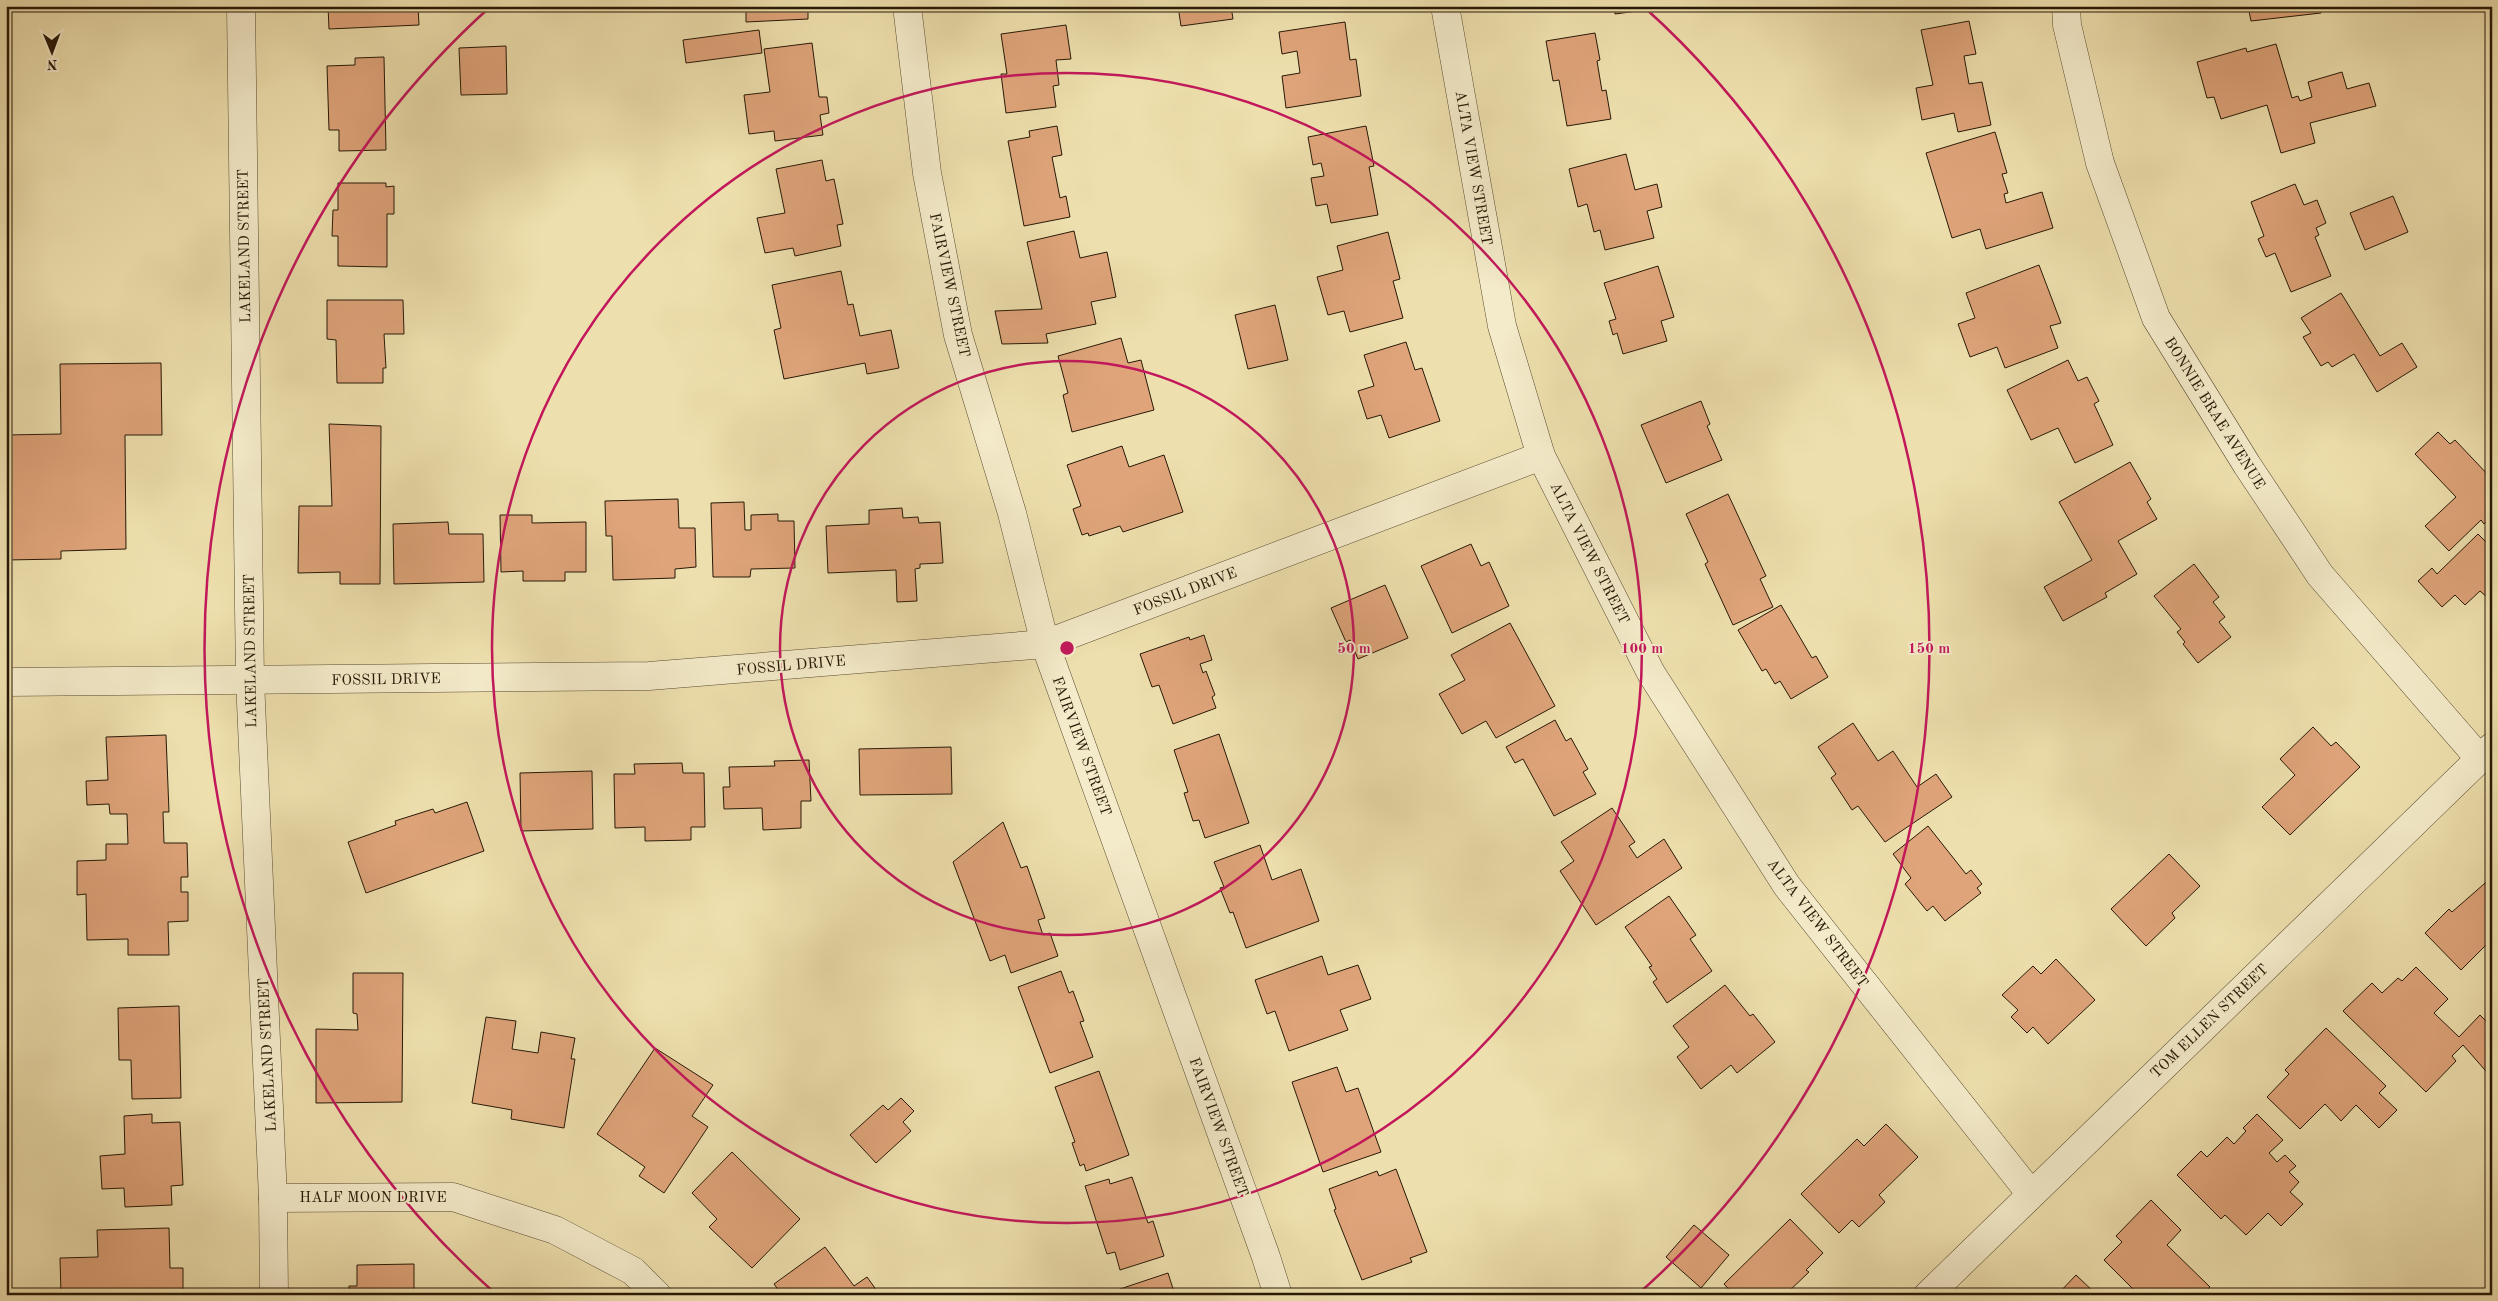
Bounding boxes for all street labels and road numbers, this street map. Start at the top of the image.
street label: ALTA VIEW STREET [1452,90,1494,247]
street label: LAKELAND STREET [237,169,254,323]
street label: FAIRVIEW STREET [926,212,971,359]
street label: BONNIE BRAE AVENUE [2161,335,2267,492]
street label: ALTA VIEW STREET [1546,480,1631,627]
street label: FOSSIL DRIVE [1132,566,1239,619]
street label: LAKELAND STREET [243,574,260,728]
street label: FOSSIL DRIVE [736,654,846,679]
street label: FOSSIL DRIVE [331,672,441,689]
street label: FAIRVIEW STREET [1048,675,1113,818]
street label: ALTA VIEW STREET [1764,857,1870,991]
street label: TOM ELLEN STREET [2148,962,2272,1082]
street label: LAKELAND STREET [257,977,280,1132]
street label: FAIRVIEW STREET [1185,1056,1250,1199]
street label: HALF MOON DRIVE [299,1191,447,1206]

